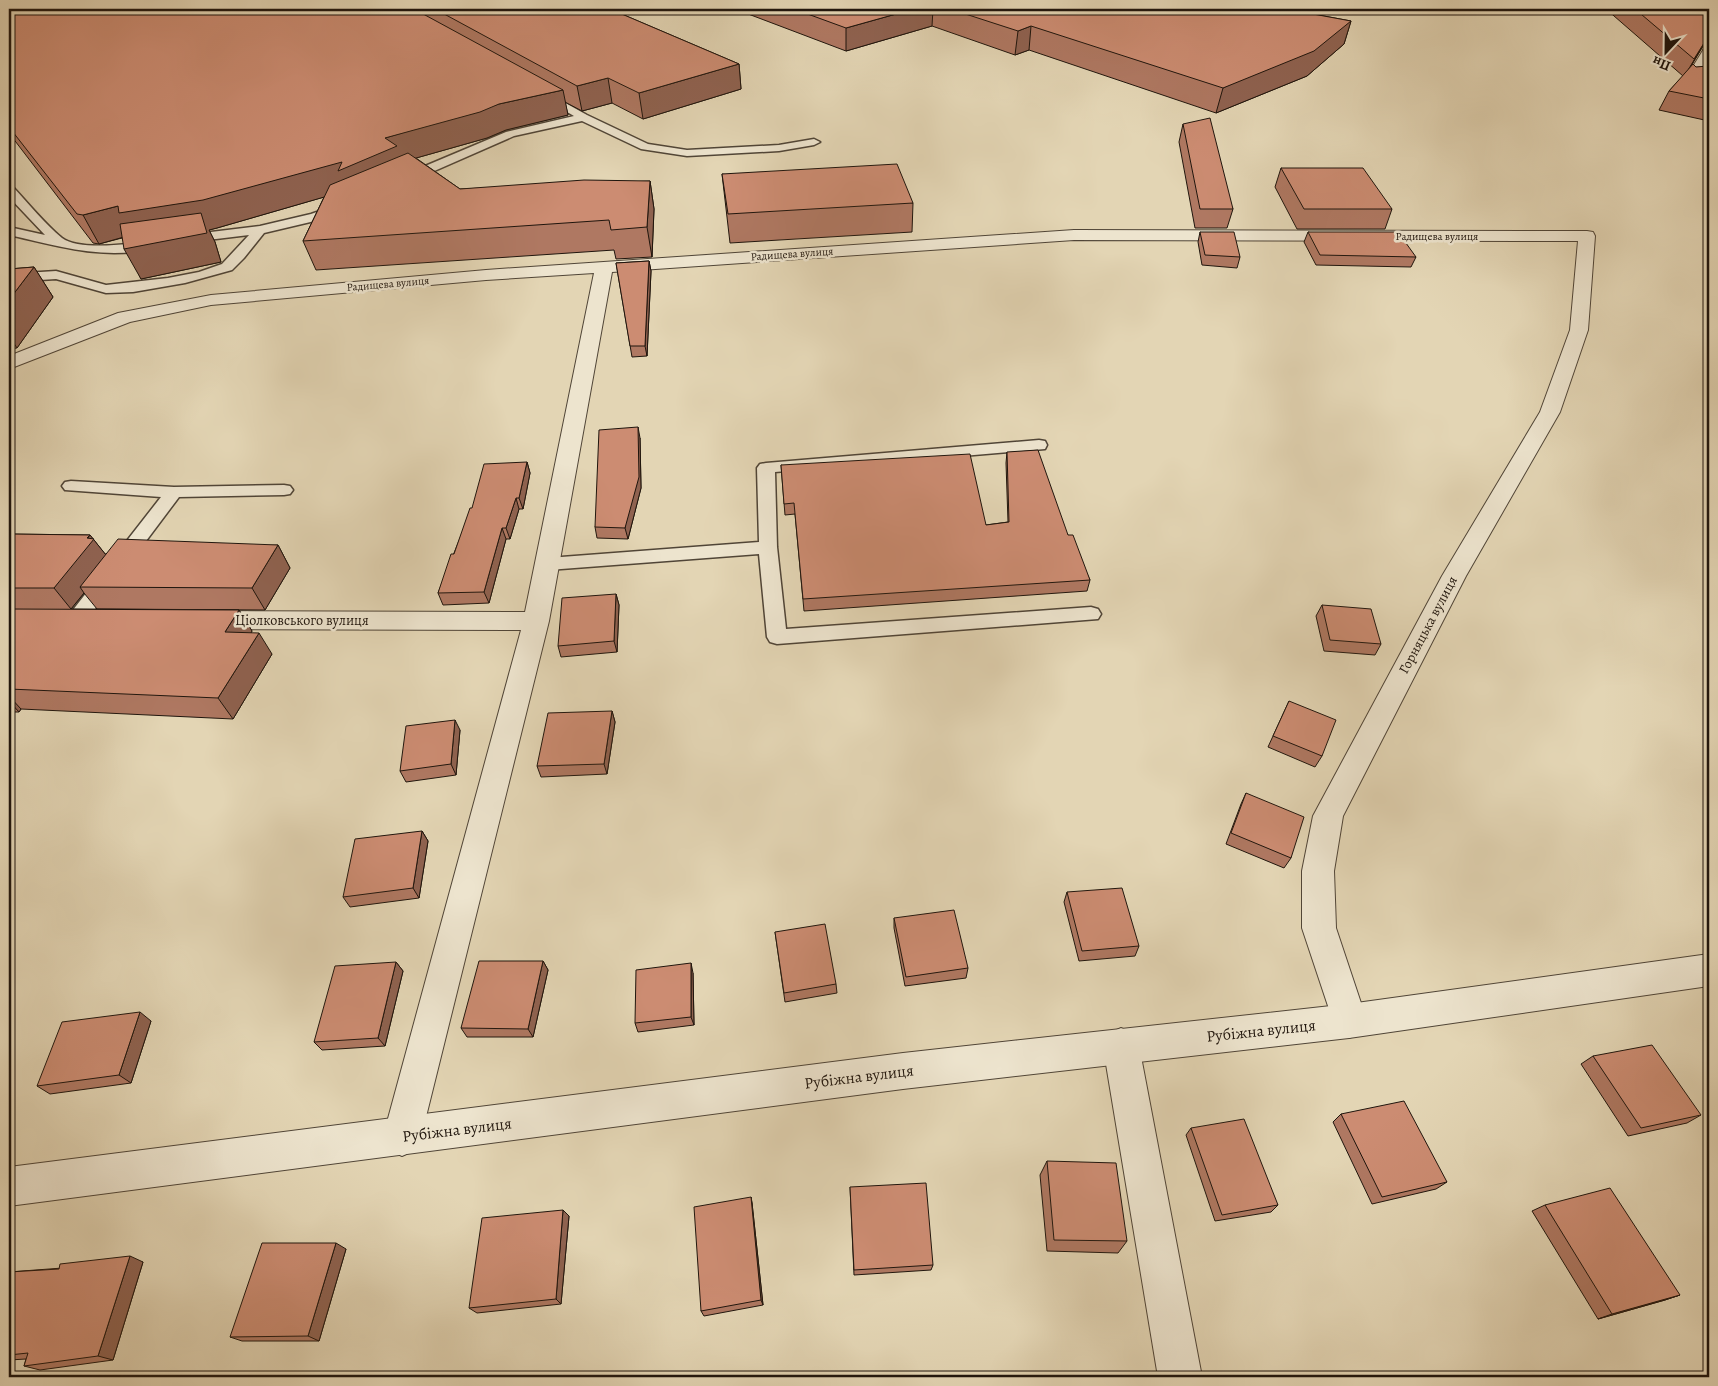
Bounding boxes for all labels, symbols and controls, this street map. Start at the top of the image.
north arrow [1640,28,1690,78]
text: Пн [1649,51,1673,76]
street label: Радищева вулиця [1396,229,1478,244]
street label: Радищева вулиця [750,244,834,264]
street label: Радищева вулиця [346,273,430,295]
street label: Горняцька вулиця [1394,573,1462,677]
street label: Ціолковського вулиця [235,611,369,630]
street label: Рубіжна вулиця [1205,1014,1317,1048]
street label: Рубіжна вулиця [803,1059,915,1095]
street label: Рубіжна вулиця [401,1112,513,1148]

